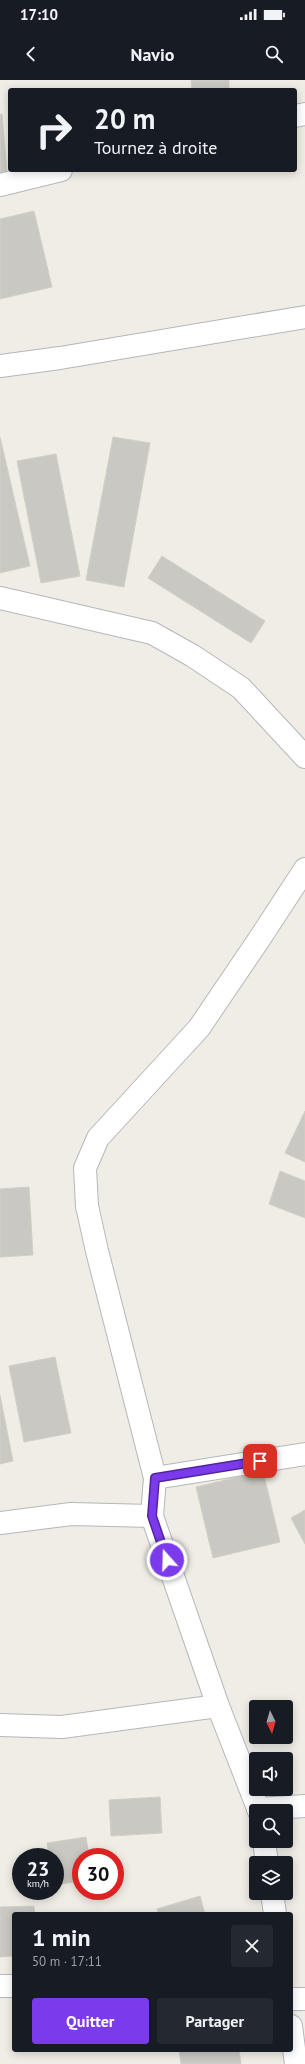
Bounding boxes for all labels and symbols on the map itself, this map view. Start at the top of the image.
pin [243,1444,277,1478]
position arrow [146,1539,188,1581]
north arrow [249,1700,293,1744]
speed limit sign: 30 [72,1848,124,1900]

